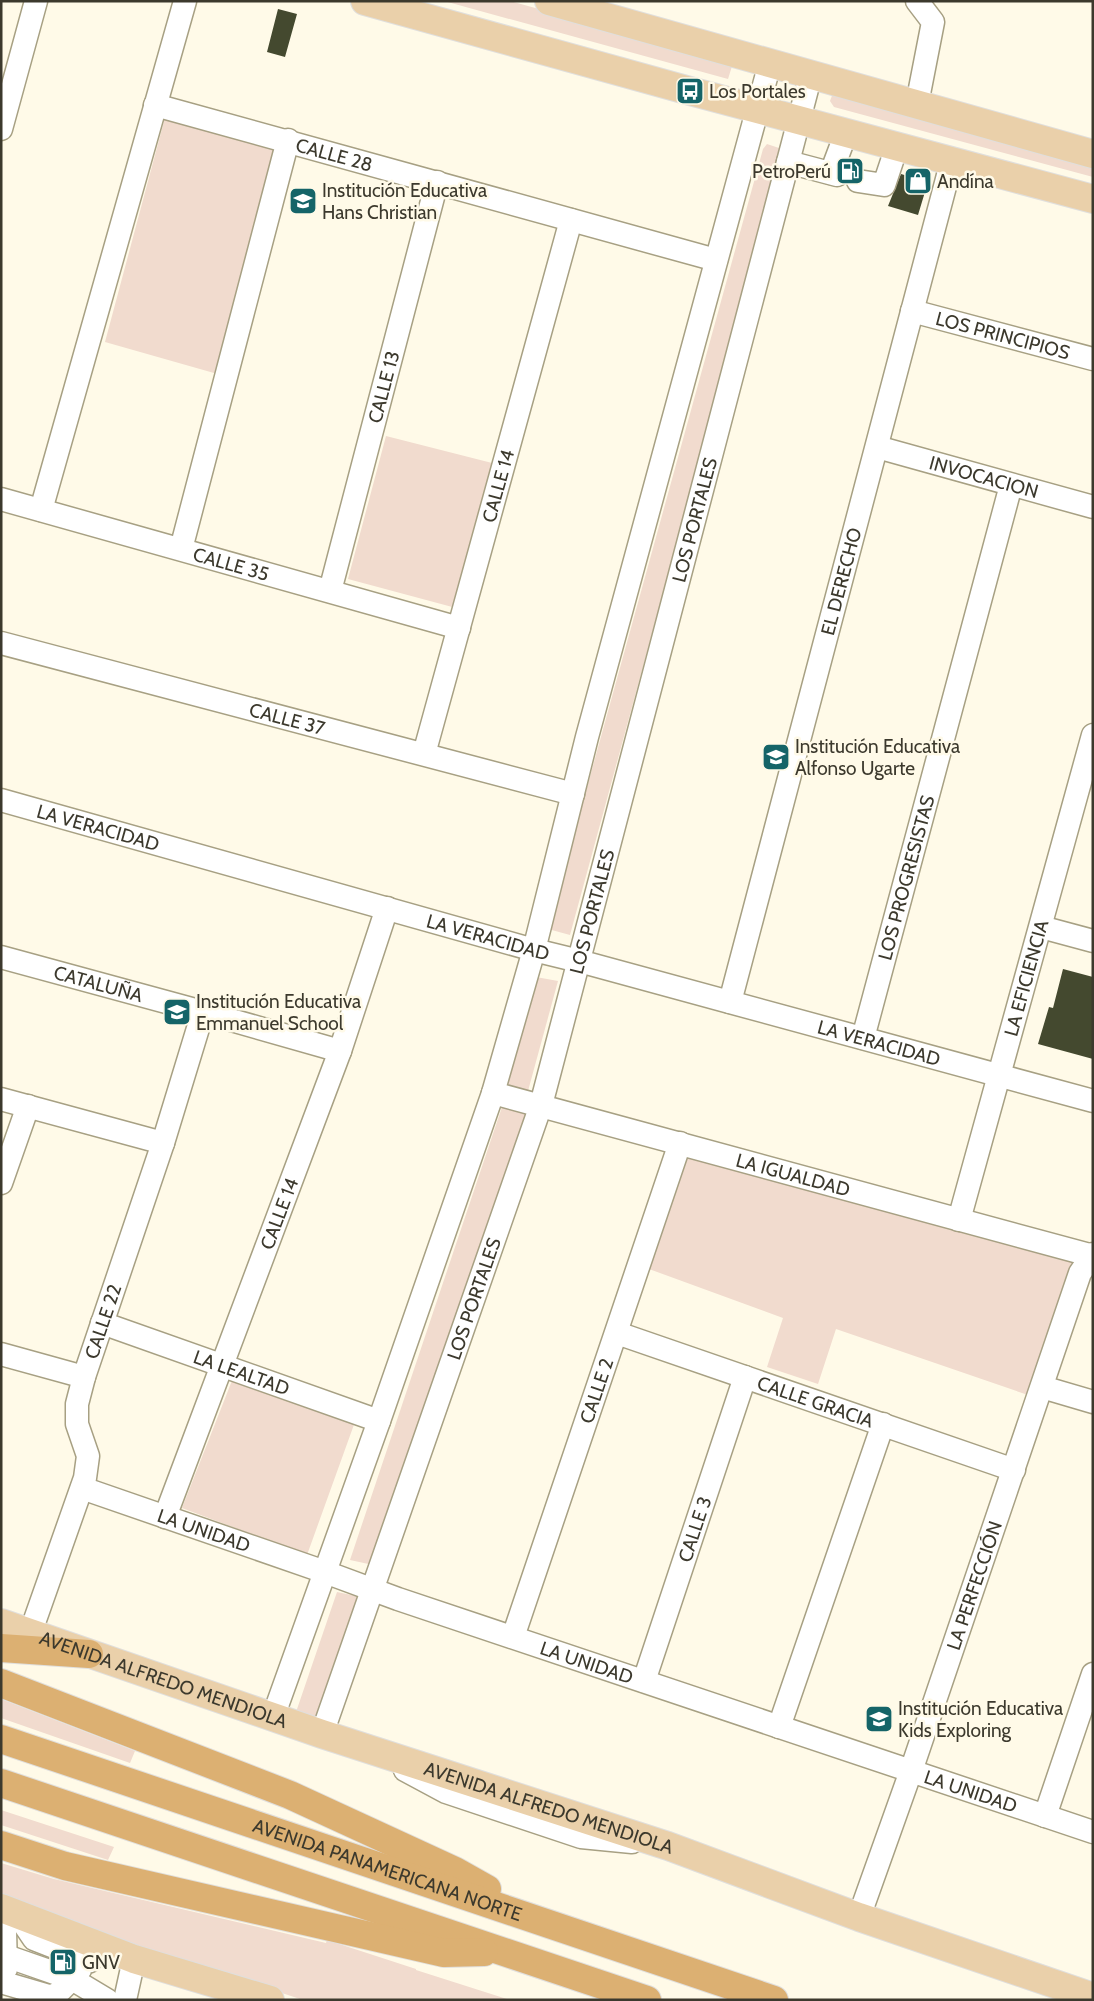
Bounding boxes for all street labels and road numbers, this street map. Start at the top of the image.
street label: CALLE 28 [293,133,375,177]
street label: LOS PRINCIPIOS [933,307,1072,364]
street label: CALLE 13 [363,348,404,426]
street label: CALLE 14 [477,447,519,525]
street label: INVOCACION [927,451,1041,503]
street label: LOS PORTALES [667,455,722,585]
street label: EL DERECHO [816,525,867,638]
street label: CALLE 35 [190,543,272,586]
street label: CALLE 37 [247,698,328,740]
street label: LOS PROGRESISTAS [873,793,939,963]
street label: LA VERACIDAD [34,800,162,856]
street label: LOS PORTALES [565,847,619,976]
street label: LA VERACIDAD [424,909,552,965]
street label: LA EFICIENCIA [999,917,1053,1039]
street label: CATALUÑA [51,961,146,1007]
street label: LA VERACIDAD [815,1016,943,1071]
street label: LA IGUALDAD [734,1149,853,1201]
street label: CALLE 14 [256,1175,303,1253]
street label: LOS PORTALES [442,1235,506,1363]
street label: CALLE 22 [80,1281,126,1362]
street label: LA LEALTAD [190,1345,293,1400]
street label: CALLE 2 [575,1355,618,1426]
street label: CALLE GRACIA [754,1371,877,1433]
street label: CALLE 3 [673,1494,716,1565]
street label: LA UNIDAD [154,1504,253,1557]
street label: LA PERFECCIÓN [942,1518,1007,1653]
street label: AVENIDA ALFREDO MENDIOLA [37,1626,291,1733]
street label: LA UNIDAD [537,1636,636,1689]
street label: AVENIDA ALFREDO MENDIOLA [421,1757,676,1859]
street label: LA UNIDAD [921,1765,1020,1818]
street label: AVENIDA PANAMERICANA NORTE [250,1814,525,1926]

